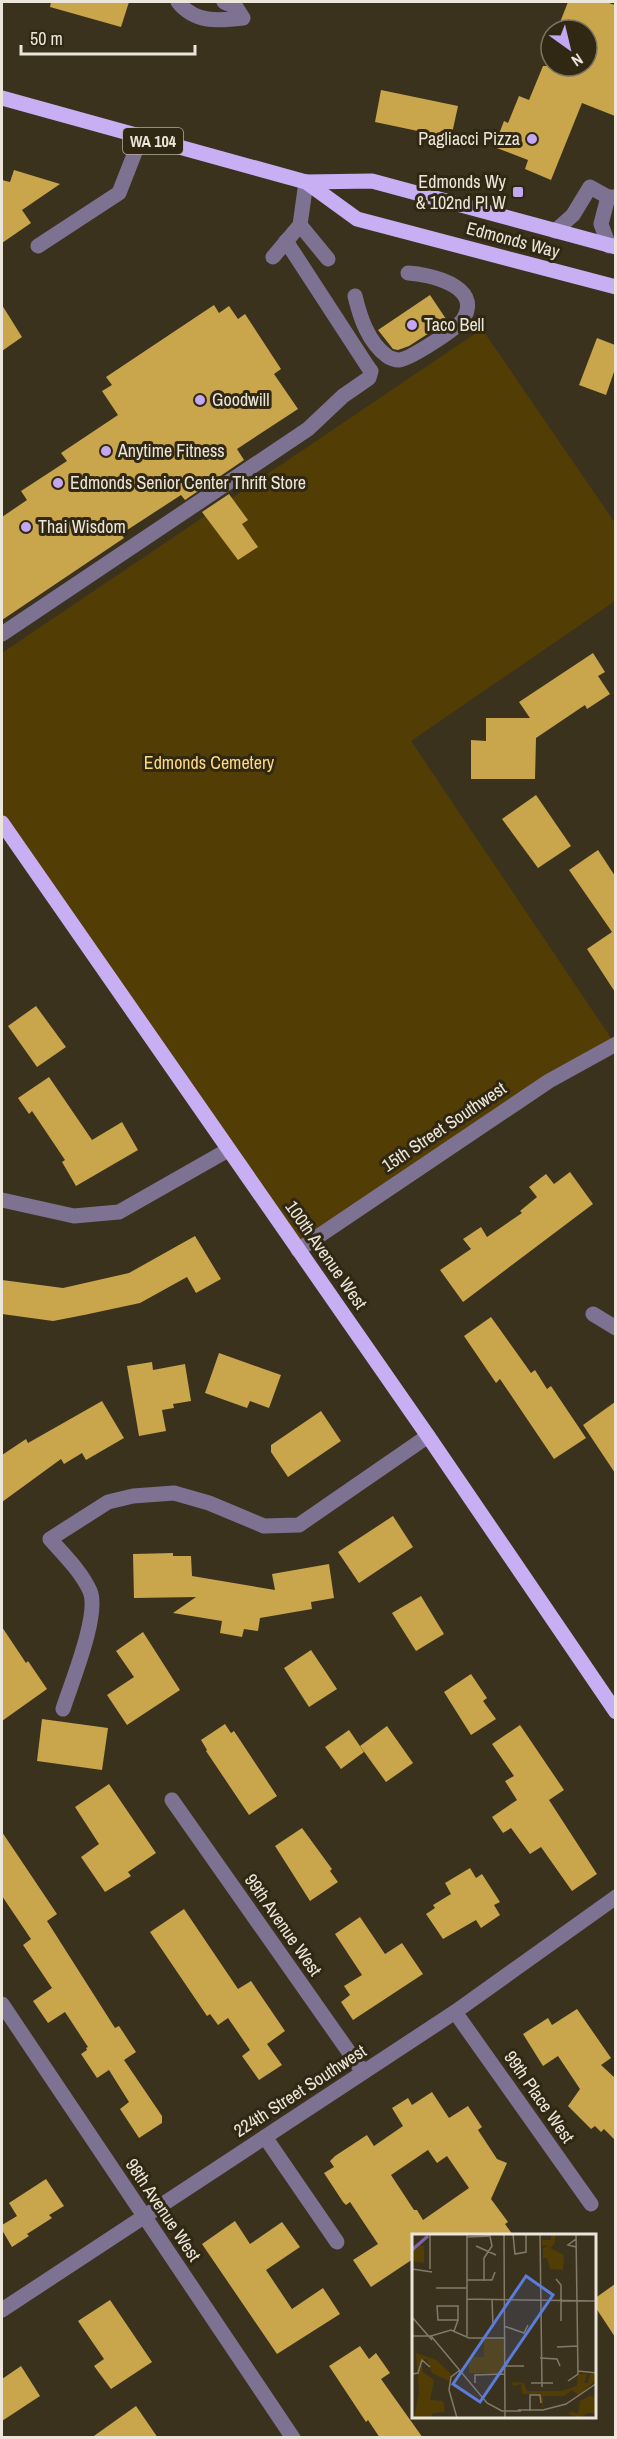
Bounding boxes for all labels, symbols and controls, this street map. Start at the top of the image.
scale bar [21,18,195,56]
north arrow [539,18,599,78]
text: 50 m [30,26,63,51]
text: N [567,49,587,72]
place label: Pagliacci Pizza [418,126,520,151]
road number: WA 104 [123,128,183,154]
marker: Pagliacci Pizza [525,132,539,146]
place label: Edmonds Wy & 102nd Pl W [416,169,507,215]
marker: Edmonds Wy & 102nd Pl W [511,185,525,199]
street label: Edmonds Way [464,215,563,264]
place label: Taco Bell [424,312,484,337]
marker: Taco Bell [405,318,419,332]
place label: Goodwill [212,387,269,412]
marker: Goodwill [193,393,207,407]
place label: Anytime Fitness [117,438,225,463]
marker: Anytime Fitness [99,444,113,458]
place label: Edmonds Senior Center Thrift Store [70,470,306,495]
marker: Edmonds Senior Center Thrift Store [51,476,65,490]
place label: Thai Wisdom [38,514,126,539]
marker: Thai Wisdom [19,520,33,534]
park label: Edmonds Cemetery [144,750,275,775]
street label: 15th Street Southwest [377,1076,511,1178]
street label: 100th Avenue West [280,1195,373,1314]
street label: 99th Avenue West [239,1869,328,1981]
street label: 224th Street Southwest [229,2038,371,2143]
street label: 99th Place West [498,2046,580,2148]
street label: 98th Avenue West [120,2153,207,2266]
inset map [412,2234,596,2418]

